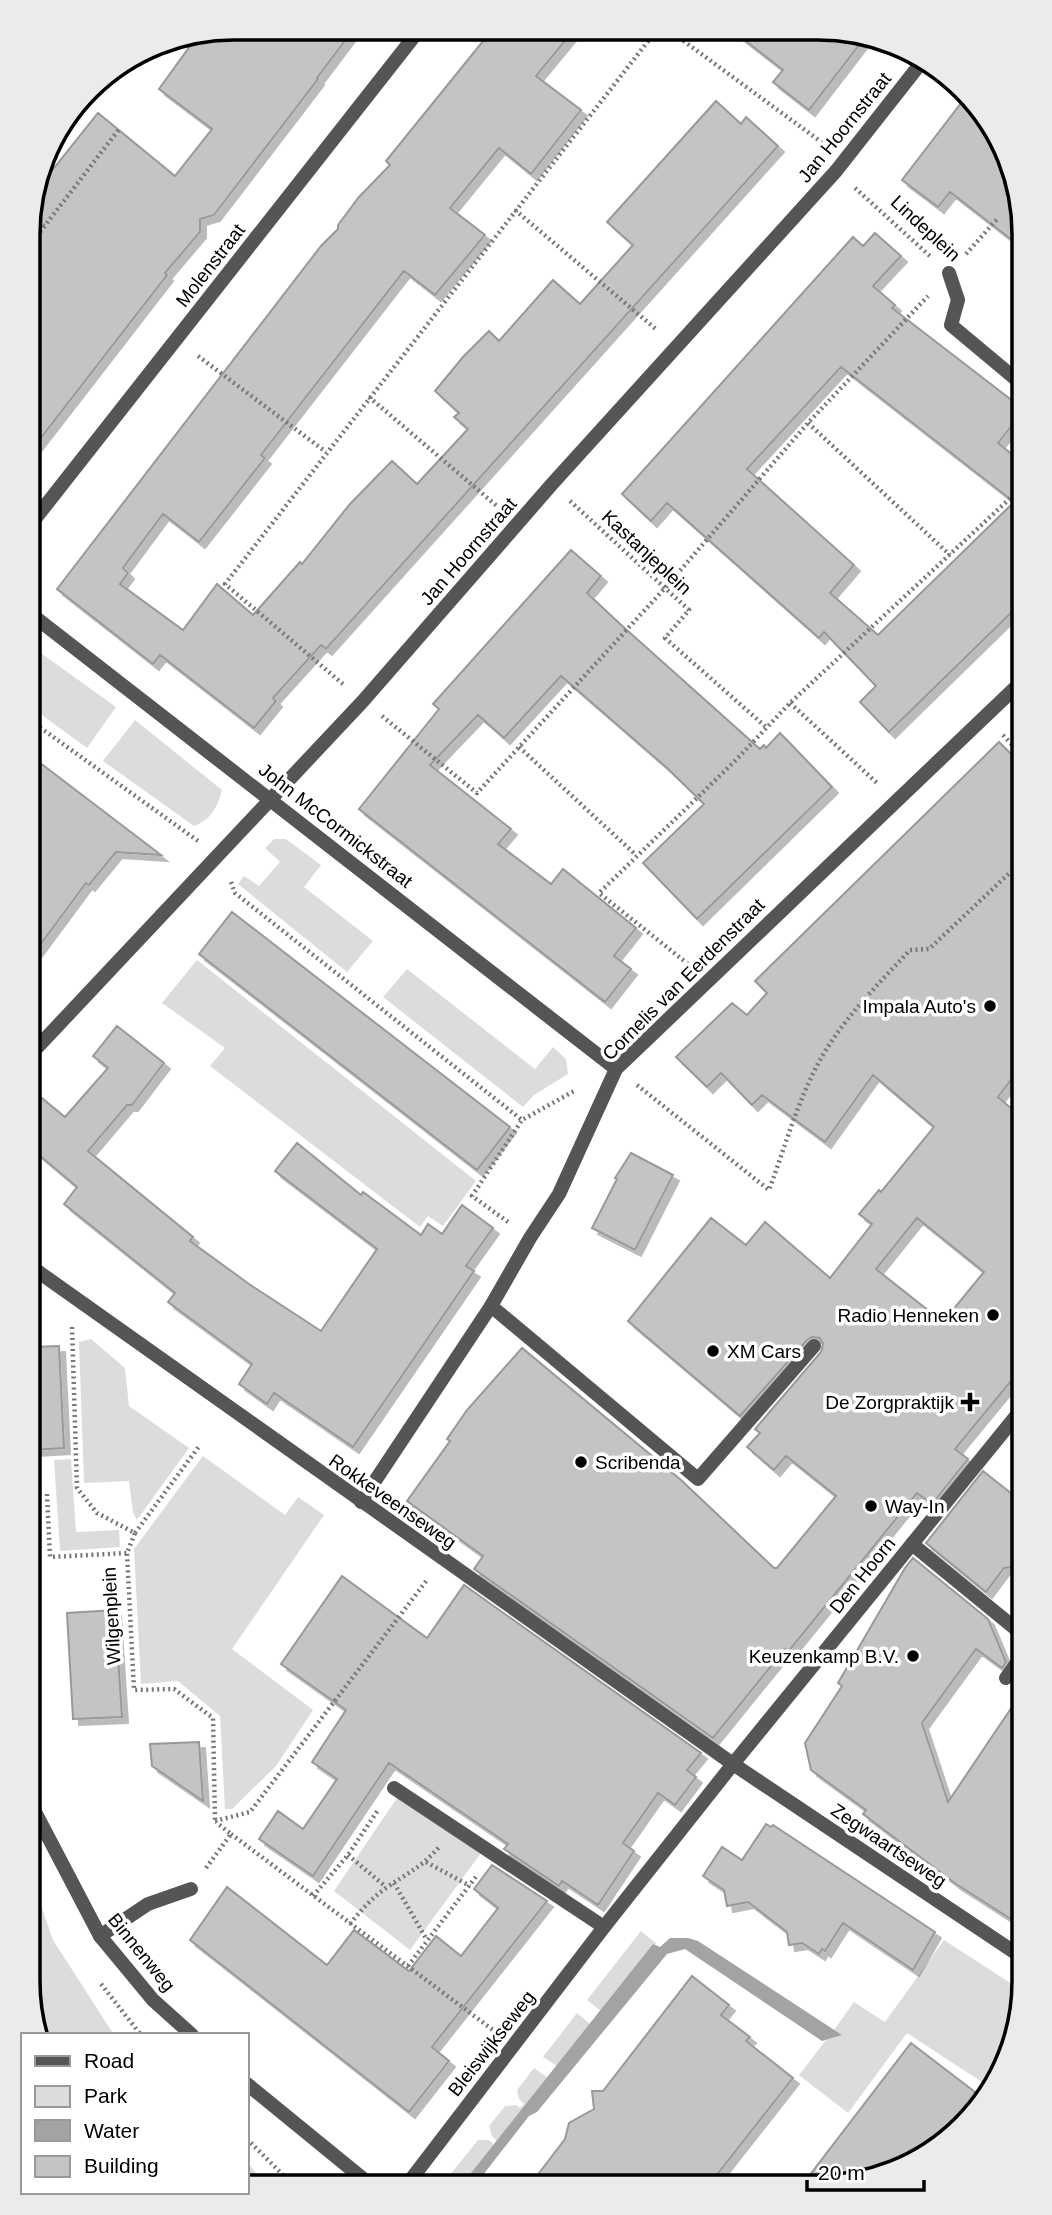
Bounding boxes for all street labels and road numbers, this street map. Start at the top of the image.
street label: Jan Hoornstraat [794,68,896,186]
street label: Lindeplein [887,191,965,266]
street label: Molenstraat [172,219,250,311]
street label: Jan Hoornstraat [416,493,521,609]
street label: Kastanjeplein [598,506,696,599]
street label: John McCormickstraat [255,759,417,892]
street label: Cornelis van Eerdenstraat [598,894,769,1064]
street label: Rokkeveenseweg [325,1450,460,1553]
street label: Den Hoorn [825,1533,899,1618]
street label: Wilgenplein [98,1566,125,1666]
street label: Zegwaartseweg [827,1799,950,1892]
street label: Binnenweg [104,1909,179,1995]
street label: Bleiswijkseweg [444,1986,539,2100]

